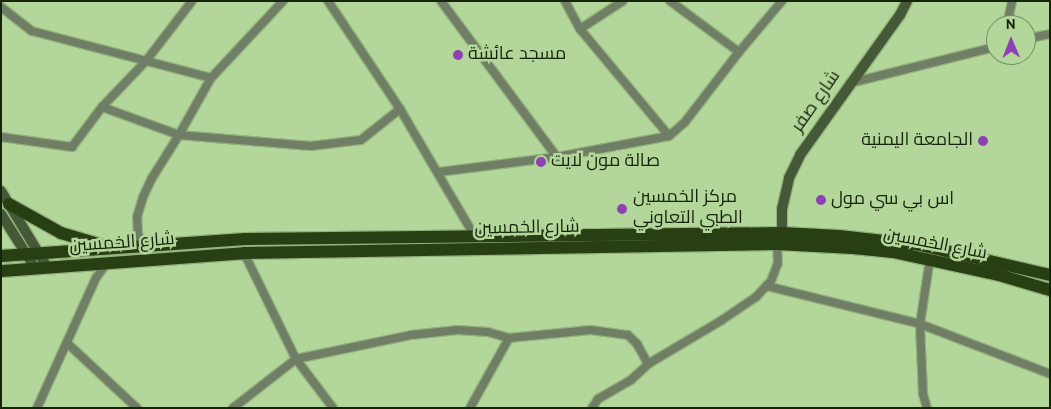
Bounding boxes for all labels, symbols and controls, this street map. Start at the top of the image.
north arrow [986,15,1036,65]
text: N [1006,17,1016,34]
place label: مسجد عائشة [468,44,566,66]
marker: مسجد عائشة [452,49,464,61]
street label: شارع صفر [788,67,846,137]
place label: الجامعة اليمنية [861,130,973,152]
marker: الجامعة اليمنية [977,135,989,147]
place label: صالة مون لايت [551,151,660,173]
marker: صالة مون لايت [535,156,547,168]
place label: مركز الخمسين الطبي التعاوني [633,188,743,230]
place label: اس بي سي مول [831,189,954,211]
marker: اس بي سي مول [815,194,827,206]
marker: مركز الخمسين الطبي التعاوني [615,202,629,216]
street label: شارع الخمسين [474,217,580,241]
street label: شارع الخمسين [881,224,989,266]
street label: شارع الخمسين [69,230,175,258]

